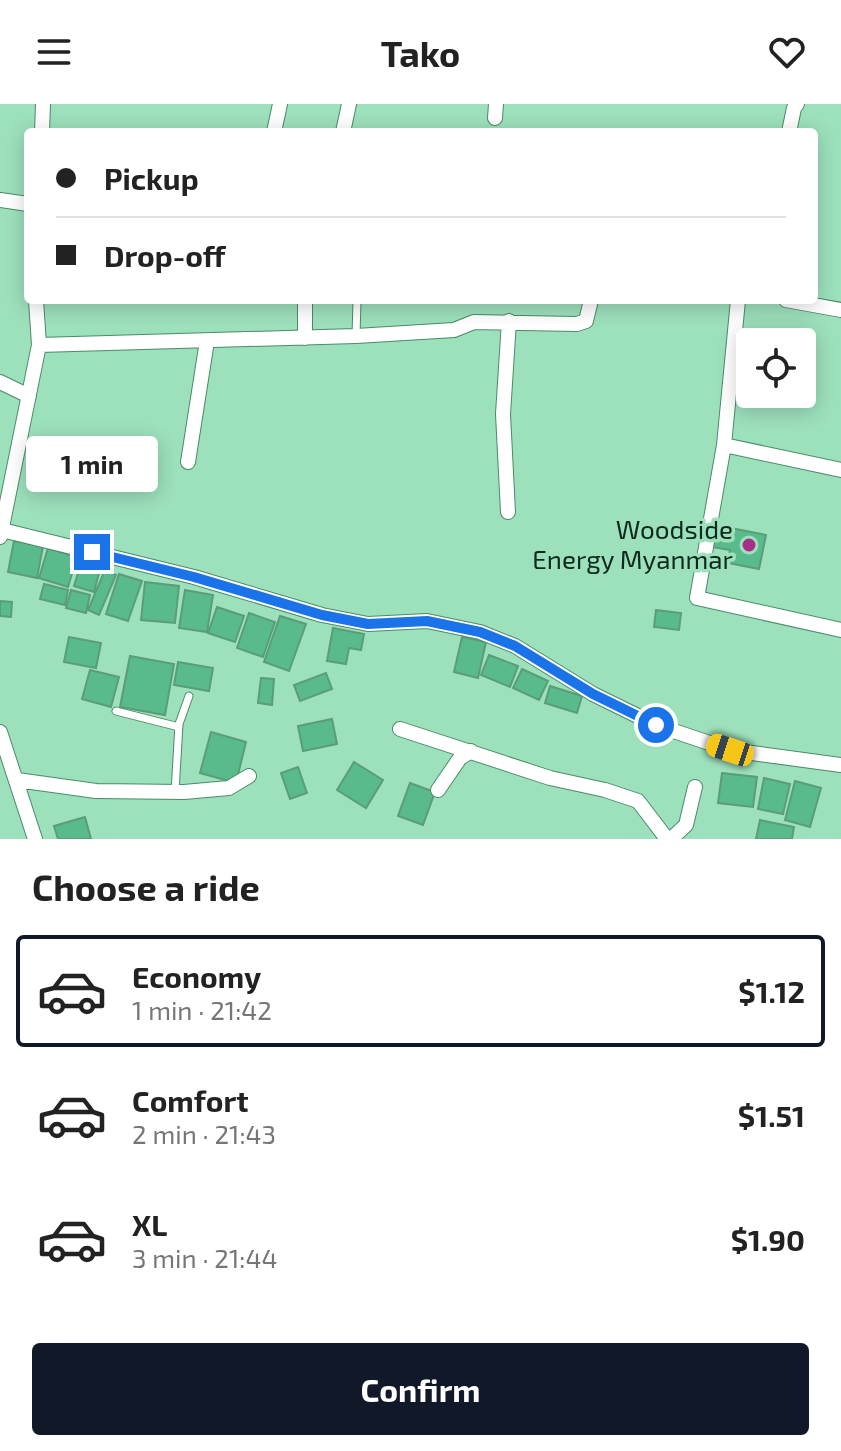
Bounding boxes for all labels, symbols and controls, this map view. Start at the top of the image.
icon: menu [32,30,76,74]
icon: heart [765,30,809,74]
text: Tako [381,31,460,74]
text: Pickup [104,160,199,196]
text: Drop-off [104,237,226,273]
map controls [736,328,816,408]
button: locate [736,328,816,408]
callout: 1 min [26,436,158,492]
text: 1 min [61,448,123,479]
place label: Woodside Energy Myanmar [532,513,733,574]
route end [74,534,110,570]
marker: Woodside Energy Myanmar [740,536,758,554]
route start [638,707,674,743]
car [703,731,757,769]
text: Choose a ride [32,865,260,908]
icon: car [36,955,108,1027]
text: Economy [132,958,261,994]
text: $1.12 [738,973,805,1009]
text: 1 min · 21:42 [132,994,272,1025]
icon: car [36,1079,108,1151]
text: Comfort [132,1082,249,1118]
text: $1.51 [738,1097,805,1133]
text: 2 min · 21:43 [132,1118,276,1149]
icon: car [36,1203,108,1275]
text: XL [132,1206,167,1242]
text: $1.90 [731,1221,805,1257]
text: 3 min · 21:44 [132,1242,277,1273]
button: Confirm [32,1343,809,1435]

